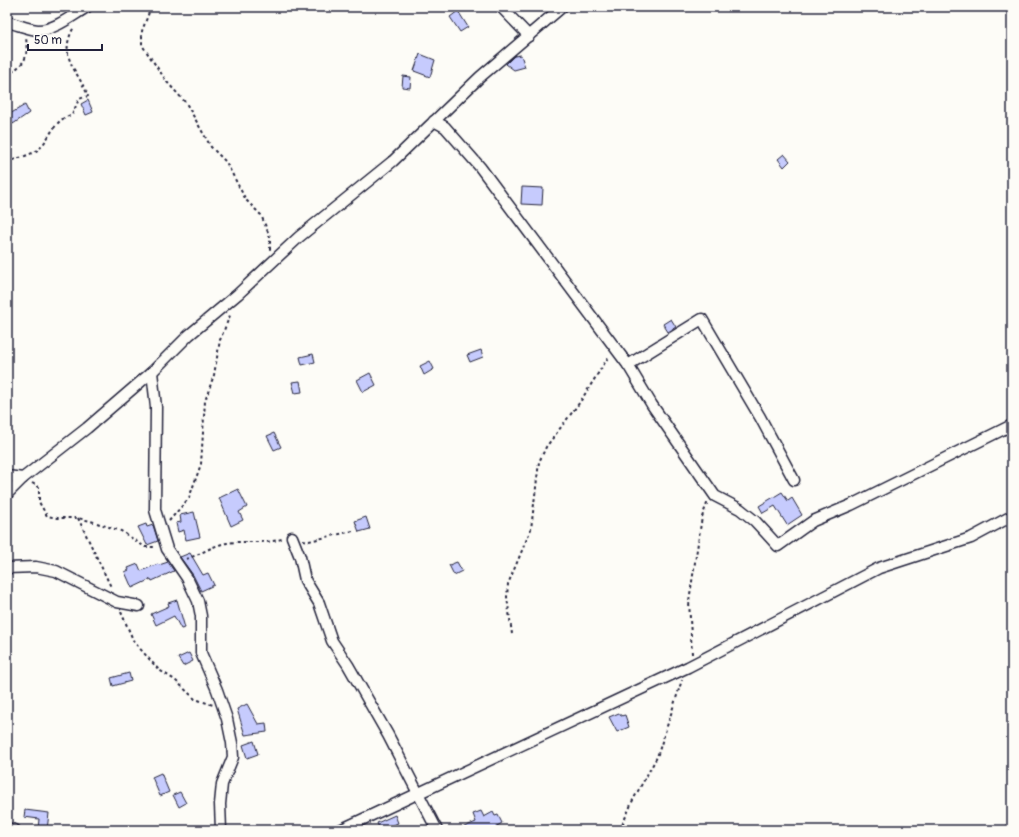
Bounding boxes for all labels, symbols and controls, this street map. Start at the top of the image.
scale bar [28,26,102,52]
text: 50 m [34,33,62,48]

